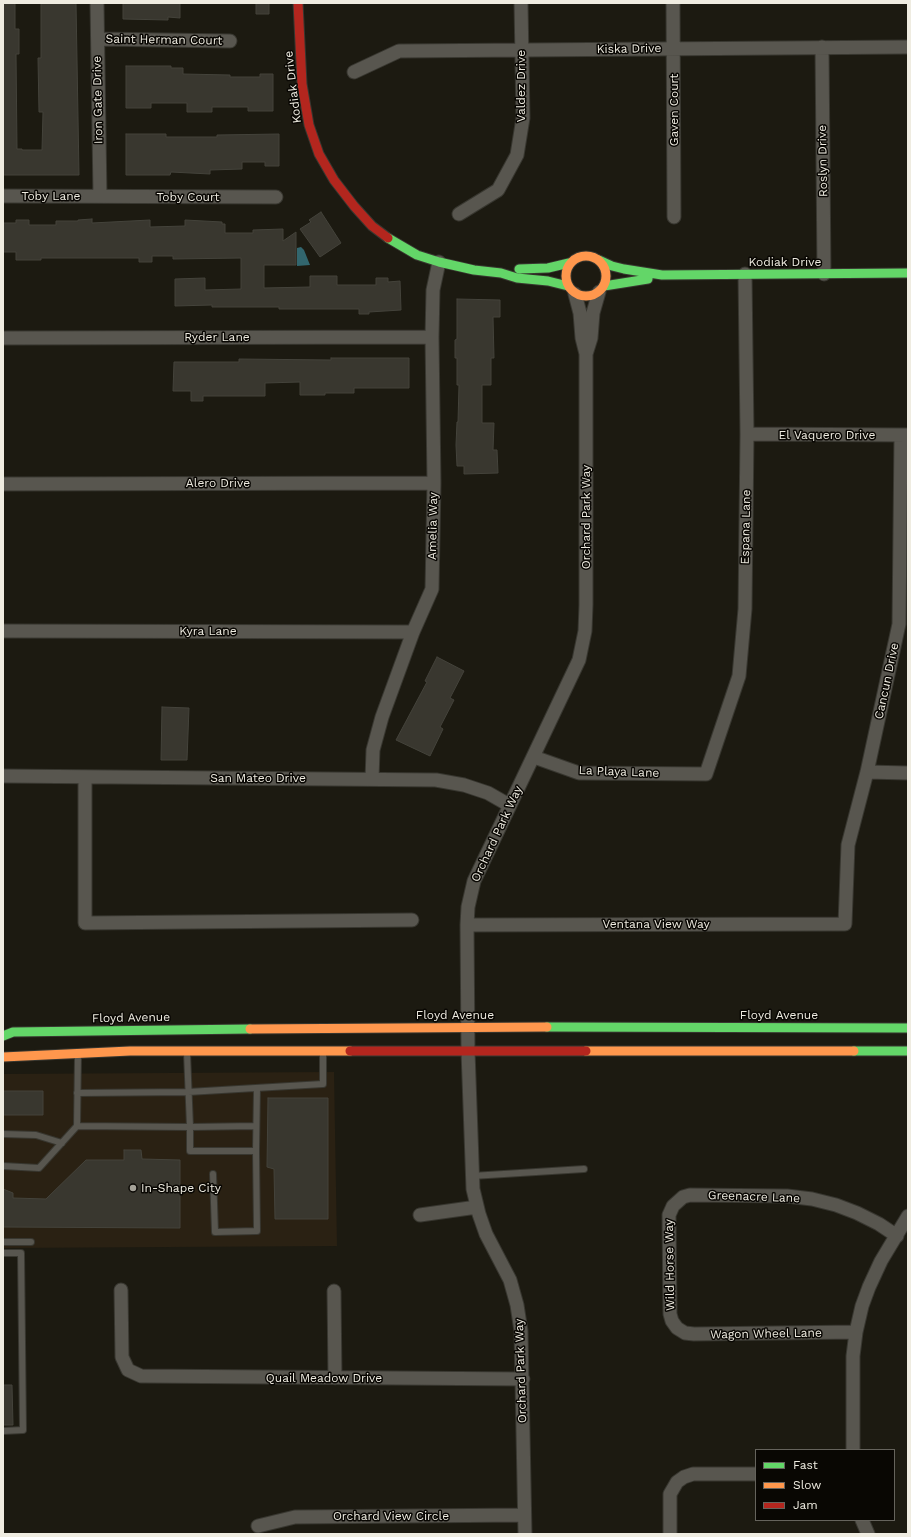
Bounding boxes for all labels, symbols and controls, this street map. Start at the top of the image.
street label: Saint Herman Court [106,32,222,48]
street label: Kiska Drive [596,41,662,57]
street label: Kodiak Drive [281,50,305,124]
street label: Valdez Drive [514,50,528,122]
street label: Iron Gate Drive [90,56,106,144]
street label: Gaven Court [667,74,681,146]
street label: Roslyn Drive [815,125,831,197]
street label: Toby Lane [21,189,81,203]
street label: Toby Court [156,190,220,204]
street label: Kodiak Drive [749,255,821,269]
street label: Ryder Lane [184,330,250,344]
street label: El Vaquero Drive [779,428,875,442]
street label: Orchard Park Way [579,465,593,569]
street label: Alero Drive [186,476,250,490]
street label: Espana Lane [738,489,754,565]
street label: Amelia Way [425,492,441,560]
street label: Kyra Lane [179,624,237,638]
street label: Cancun Drive [872,641,902,721]
street label: La Playa Lane [578,763,660,781]
street label: San Mateo Drive [210,771,306,785]
street label: Orchard Park Way [468,784,526,884]
street label: Ventana View Way [602,917,710,931]
street label: Floyd Avenue [416,1008,494,1022]
street label: Floyd Avenue [740,1008,818,1022]
street label: Floyd Avenue [92,1010,170,1026]
place label: In-Shape City [141,1181,221,1195]
marker: In-Shape City [128,1183,138,1193]
street label: Greenacre Lane [708,1188,800,1206]
street label: Wild Horse Way [662,1219,678,1311]
street label: Orchard Park Way [512,1319,530,1423]
street label: Wagon Wheel Lane [710,1326,822,1342]
street label: Quail Meadow Drive [266,1371,382,1385]
legend [755,1449,895,1521]
text: Fast [793,1458,818,1472]
text: Slow [793,1478,821,1492]
text: Jam [793,1498,818,1512]
street label: Orchard View Circle [333,1509,449,1523]

